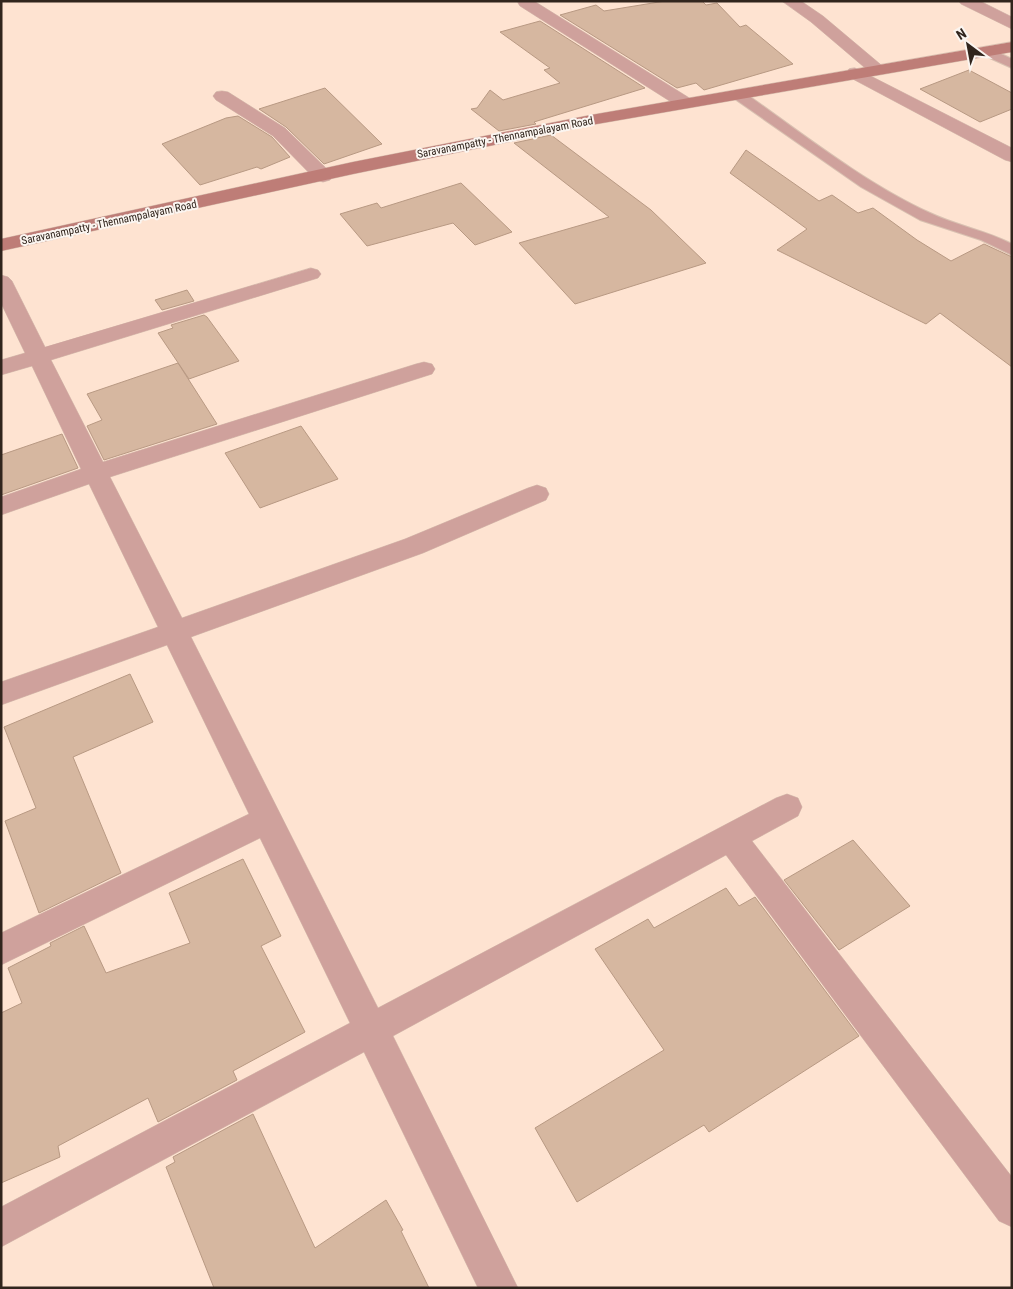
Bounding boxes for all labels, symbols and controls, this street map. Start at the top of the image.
north arrow [943,20,993,70]
text: N [953,25,969,43]
street label: Saravanampatty - Thennampalayam Road [416,114,594,161]
street label: Saravanampatty - Thennampalayam Road [20,198,198,247]

